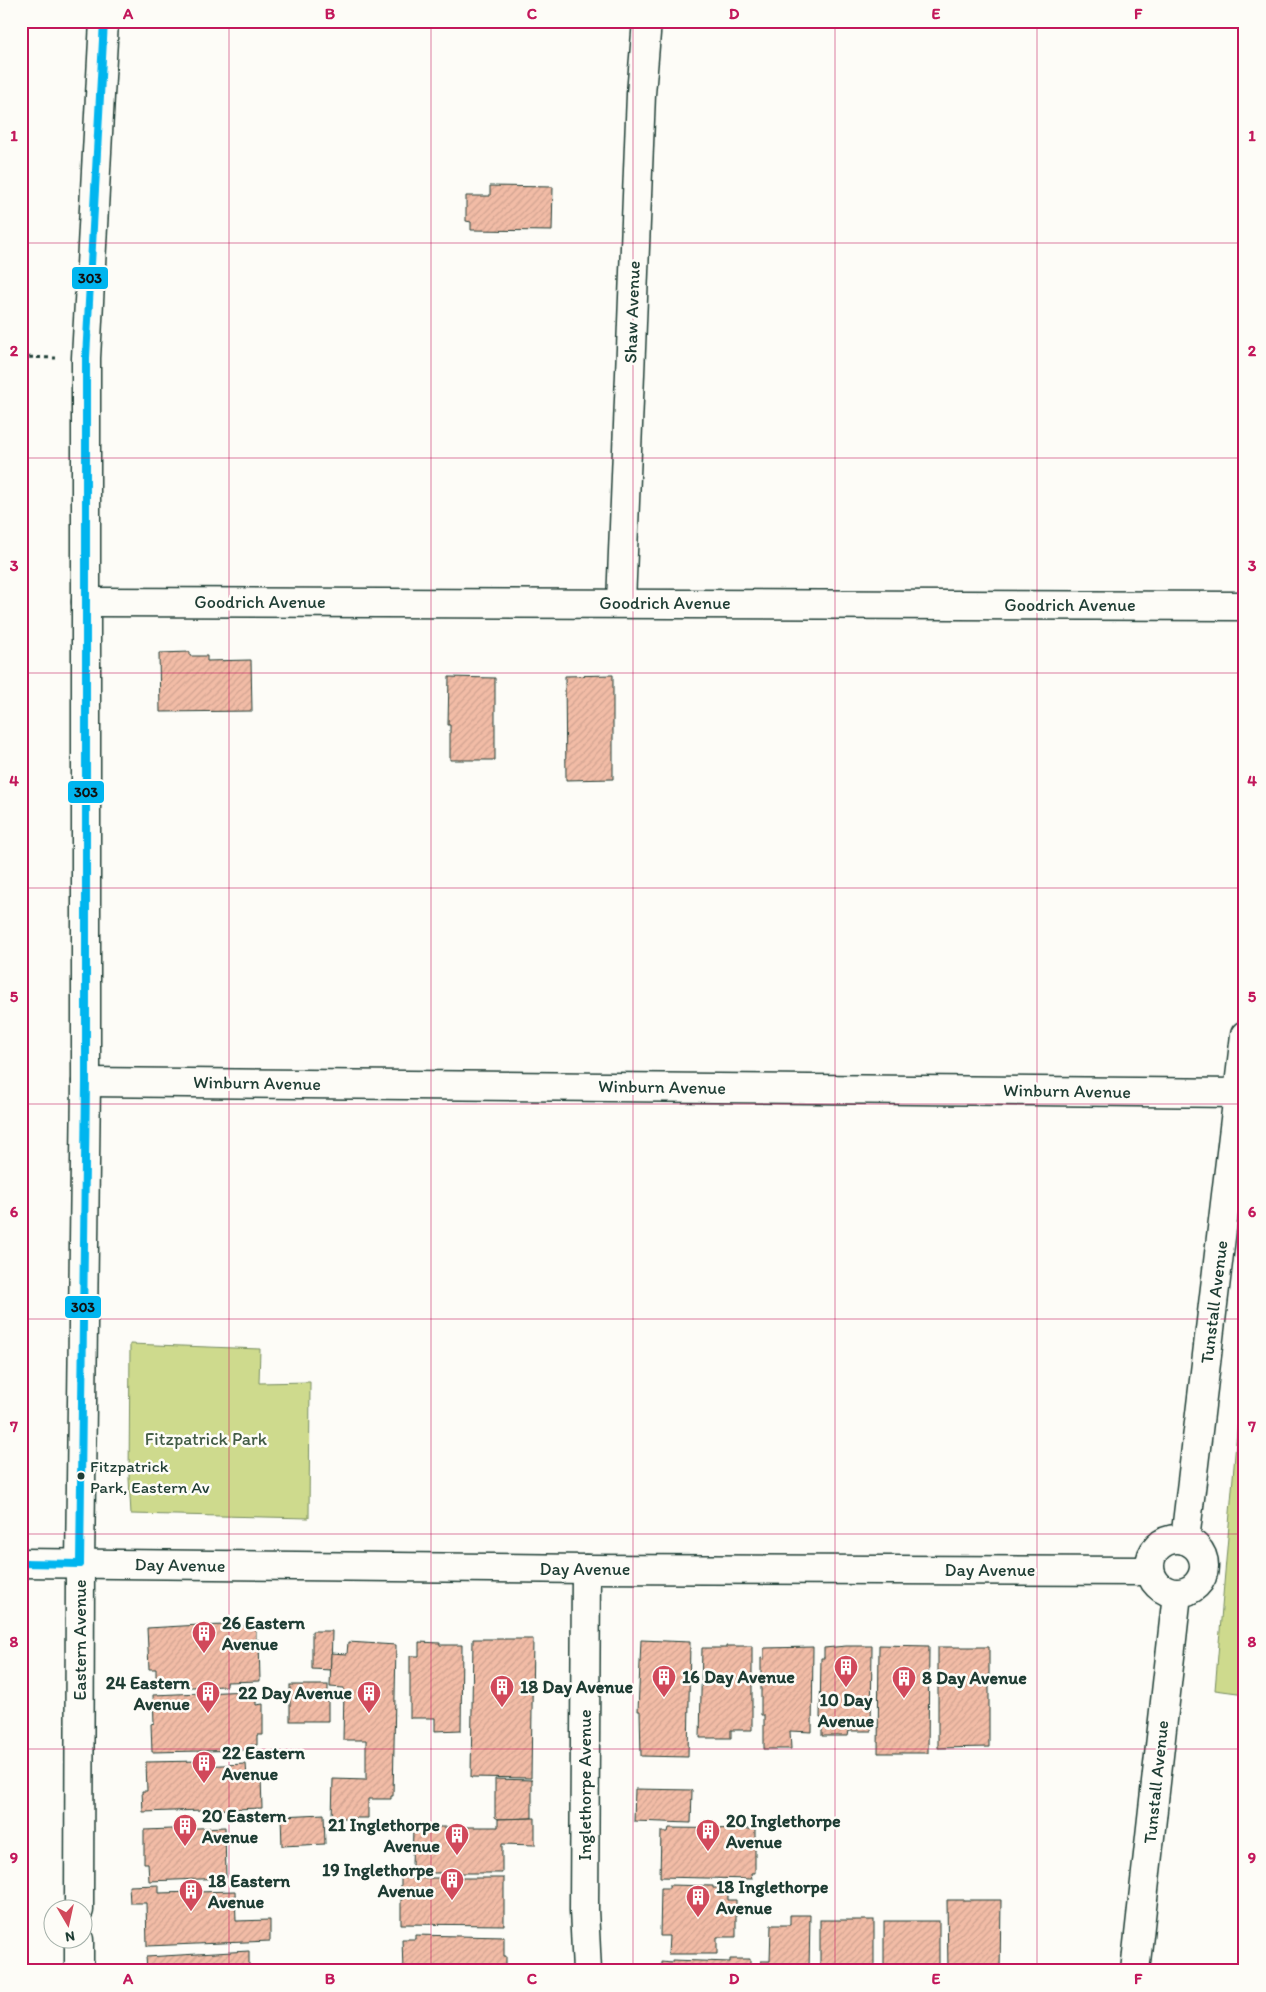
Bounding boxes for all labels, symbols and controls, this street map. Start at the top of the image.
text: A [122,4,134,23]
text: B [325,4,336,23]
text: C [527,4,538,23]
text: D [729,4,740,23]
text: E [932,4,941,23]
text: F [1134,4,1143,23]
text: 1 [10,126,18,145]
text: 1 [1248,126,1256,145]
street label: Shaw Avenue [619,260,645,364]
line badge: 303 [71,266,109,290]
text: 303 [78,270,102,287]
text: 2 [10,341,19,360]
text: 2 [1248,341,1257,360]
text: 3 [10,556,19,575]
text: 3 [1248,556,1257,575]
street label: Goodrich Avenue [194,591,326,613]
street label: Goodrich Avenue [599,592,731,614]
street label: Goodrich Avenue [1004,594,1136,616]
text: 4 [9,771,19,790]
text: 4 [1247,771,1257,790]
line badge: 303 [67,780,105,804]
text: 303 [74,784,98,801]
text: 5 [10,987,19,1006]
text: 5 [1248,987,1257,1006]
street label: Winburn Avenue [193,1071,321,1095]
street label: Winburn Avenue [598,1075,726,1099]
street label: Winburn Avenue [1003,1079,1131,1103]
text: 6 [10,1202,19,1221]
text: 6 [1248,1202,1257,1221]
street label: Tunstall Avenue [1196,1239,1232,1365]
line badge: 303 [64,1295,102,1319]
text: 303 [71,1299,95,1316]
text: 7 [9,1417,18,1436]
text: 7 [1247,1417,1256,1436]
park label: Fitzpatrick Park [145,1428,268,1450]
place label: Fitzpatrick Park, Eastern Av [90,1456,210,1497]
marker: Fitzpatrick Park, Eastern Av [76,1471,86,1481]
street label: Day Avenue [134,1553,226,1577]
street label: Day Avenue [540,1558,630,1580]
street label: Day Avenue [945,1559,1035,1581]
street label: Eastern Avenue [69,1579,91,1701]
place label: 26 Eastern Avenue [221,1612,306,1655]
building icon: 26 Eastern Avenue [191,1620,217,1654]
text: 8 [10,1632,19,1651]
text: 8 [1248,1632,1257,1651]
building icon: 10 Day Avenue [833,1654,859,1688]
building icon: 16 Day Avenue [651,1664,677,1698]
building icon: 8 Day Avenue [891,1665,917,1699]
place label: 16 Day Avenue [682,1666,795,1688]
place label: 8 Day Avenue [922,1667,1027,1689]
place label: 24 Eastern Avenue [106,1672,191,1715]
building icon: 18 Day Avenue [489,1674,515,1708]
place label: 18 Day Avenue [520,1676,634,1698]
building icon: 24 Eastern Avenue [195,1680,221,1714]
building icon: 22 Day Avenue [356,1680,382,1714]
place label: 22 Day Avenue [238,1682,352,1704]
place label: 10 Day Avenue [817,1689,874,1732]
street label: Inglethorpe Avenue [574,1709,596,1861]
street label: Tunstall Avenue [1139,1719,1173,1845]
place label: 22 Eastern Avenue [221,1742,306,1785]
building icon: 22 Eastern Avenue [191,1750,217,1784]
place label: 20 Eastern Avenue [201,1805,287,1848]
place label: 20 Inglethorpe Avenue [725,1810,841,1853]
building icon: 20 Eastern Avenue [172,1813,198,1847]
place label: 21 Inglethorpe Avenue [328,1814,440,1857]
building icon: 20 Inglethorpe Avenue [695,1818,721,1852]
building icon: 21 Inglethorpe Avenue [444,1822,470,1856]
text: 9 [10,1848,18,1867]
text: 9 [1248,1848,1256,1867]
place label: 19 Inglethorpe Avenue [322,1859,434,1902]
building icon: 19 Inglethorpe Avenue [439,1867,465,1901]
place label: 18 Eastern Avenue [207,1870,291,1913]
place label: 18 Inglethorpe Avenue [715,1876,829,1919]
building icon: 18 Eastern Avenue [178,1878,204,1912]
building icon: 18 Inglethorpe Avenue [685,1884,711,1918]
north arrow [42,1900,92,1950]
text: N [64,1927,76,1945]
text: A [122,1969,134,1988]
text: B [325,1969,336,1988]
text: C [527,1969,538,1988]
text: D [729,1969,740,1988]
text: E [932,1969,941,1988]
text: F [1134,1969,1143,1988]

